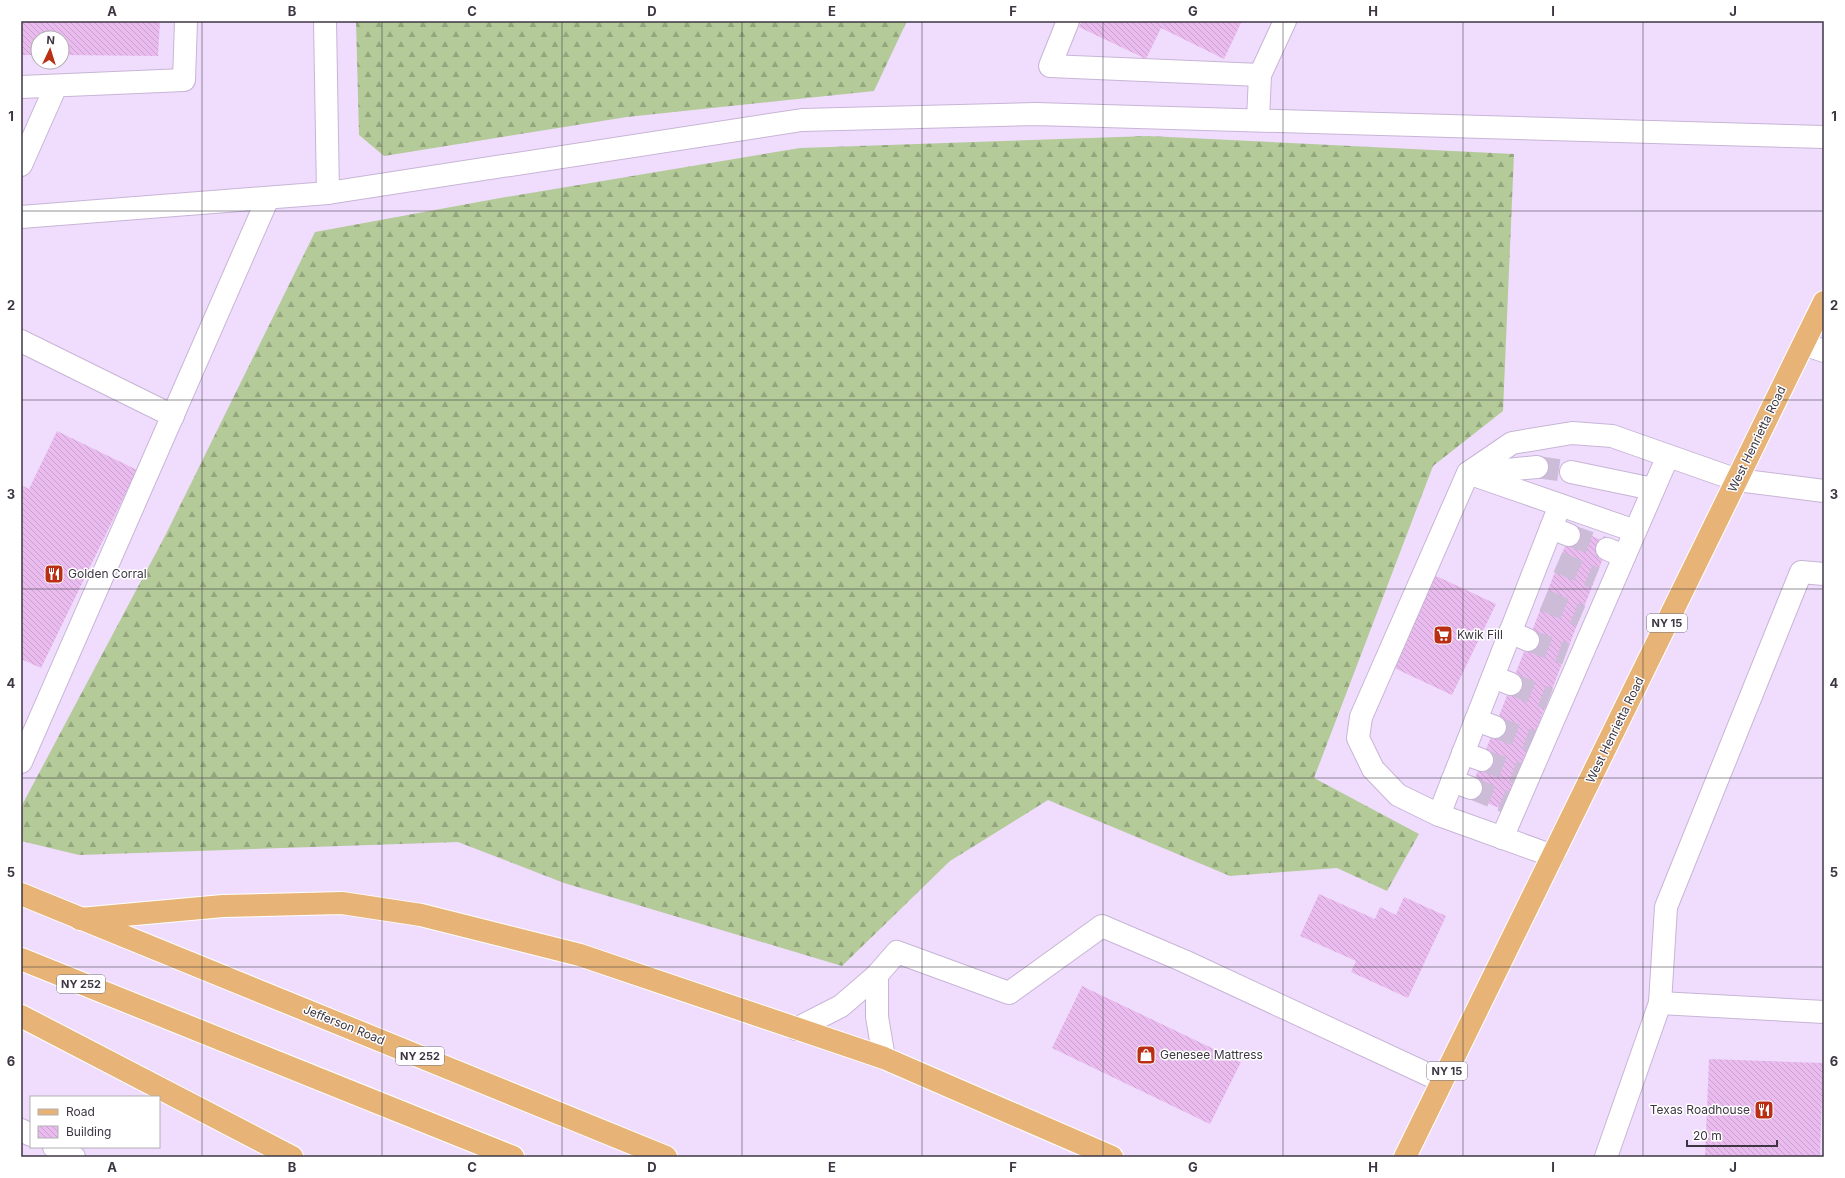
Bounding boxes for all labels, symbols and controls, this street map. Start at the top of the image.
text: A [107,3,117,19]
text: B [288,3,297,19]
text: C [467,3,477,19]
text: D [647,3,657,19]
text: E [828,3,836,19]
text: F [1009,3,1017,19]
text: G [1188,3,1198,19]
text: H [1368,3,1378,19]
text: I [1551,3,1555,19]
text: J [1729,3,1737,19]
north arrow [30,30,70,70]
text: N [46,33,55,47]
text: 1 [8,108,14,124]
text: 1 [1831,108,1837,124]
text: 2 [7,297,15,313]
text: 2 [1830,297,1838,313]
street label: West Henrietta Road [1724,383,1789,494]
text: 3 [7,486,15,502]
text: 3 [1830,486,1838,502]
restaurant icon: Golden Corral [43,563,65,585]
place label: Golden Corral [68,566,147,581]
road number: NY 15 [1647,614,1687,632]
supermarket icon: Kwik Fill [1432,624,1454,646]
place label: Kwik Fill [1457,627,1503,642]
street label: West Henrietta Road [1582,674,1647,785]
text: 4 [7,675,16,691]
text: 4 [1830,675,1839,691]
text: 5 [7,864,15,880]
text: 5 [1830,864,1838,880]
road number: NY 252 [57,975,105,993]
street label: Jefferson Road [301,1001,387,1048]
shop icon: Genesee Mattress [1135,1044,1157,1066]
road number: NY 252 [396,1047,444,1065]
place label: Genesee Mattress [1160,1047,1263,1062]
text: 6 [7,1053,15,1069]
text: 6 [1830,1053,1838,1069]
road number: NY 15 [1427,1062,1467,1080]
legend [30,1096,160,1148]
restaurant icon: Texas Roadhouse [1753,1099,1775,1121]
place label: Texas Roadhouse [1650,1102,1750,1117]
text: Road [66,1104,95,1119]
scale bar [1687,1122,1777,1148]
text: Building [66,1124,111,1139]
text: 20 m [1693,1128,1722,1143]
text: A [107,1159,117,1175]
text: B [288,1159,297,1175]
text: C [467,1159,477,1175]
text: D [647,1159,657,1175]
text: E [828,1159,836,1175]
text: F [1009,1159,1017,1175]
text: G [1188,1159,1198,1175]
text: H [1368,1159,1378,1175]
text: I [1551,1159,1555,1175]
text: J [1729,1159,1737,1175]

